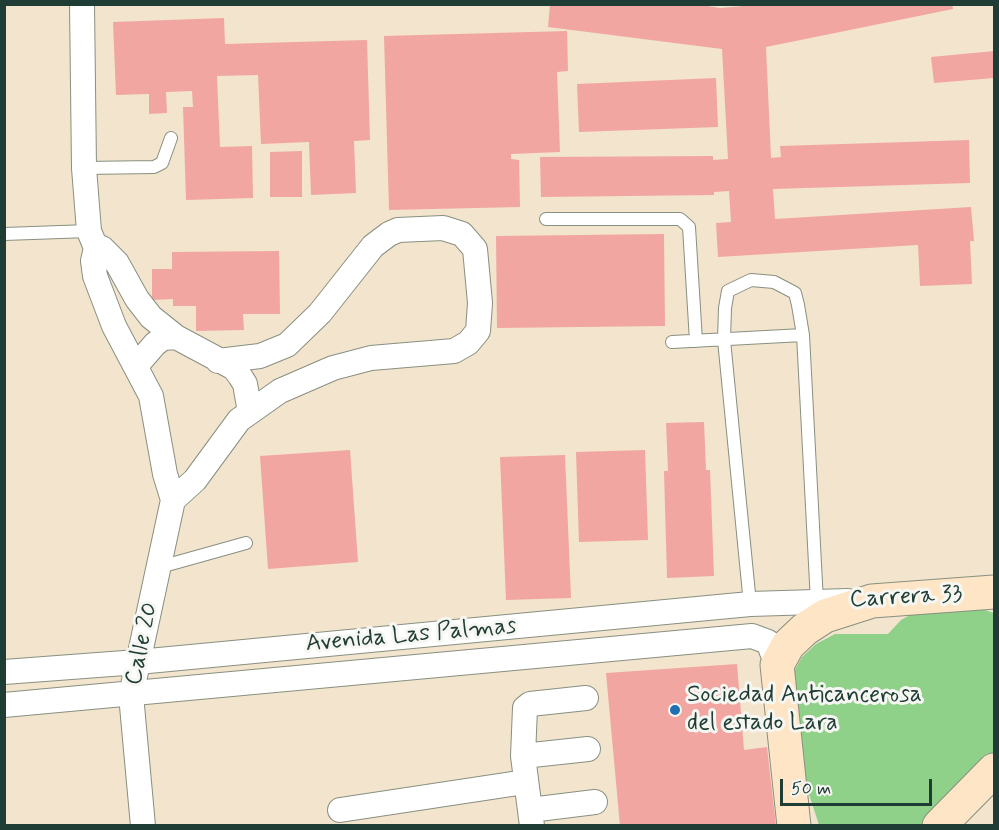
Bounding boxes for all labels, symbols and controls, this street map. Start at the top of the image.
street label: Carrera 33 [849,581,963,615]
street label: Calle 20 [120,600,166,688]
street label: Avenida Las Palmas [304,612,518,660]
place label: Sociedad Anticancerosa del estado Lara [687,682,922,738]
marker: Sociedad Anticancerosa del estado Lara [668,703,682,717]
scale bar [783,767,934,805]
text: 50 m [791,777,831,801]

